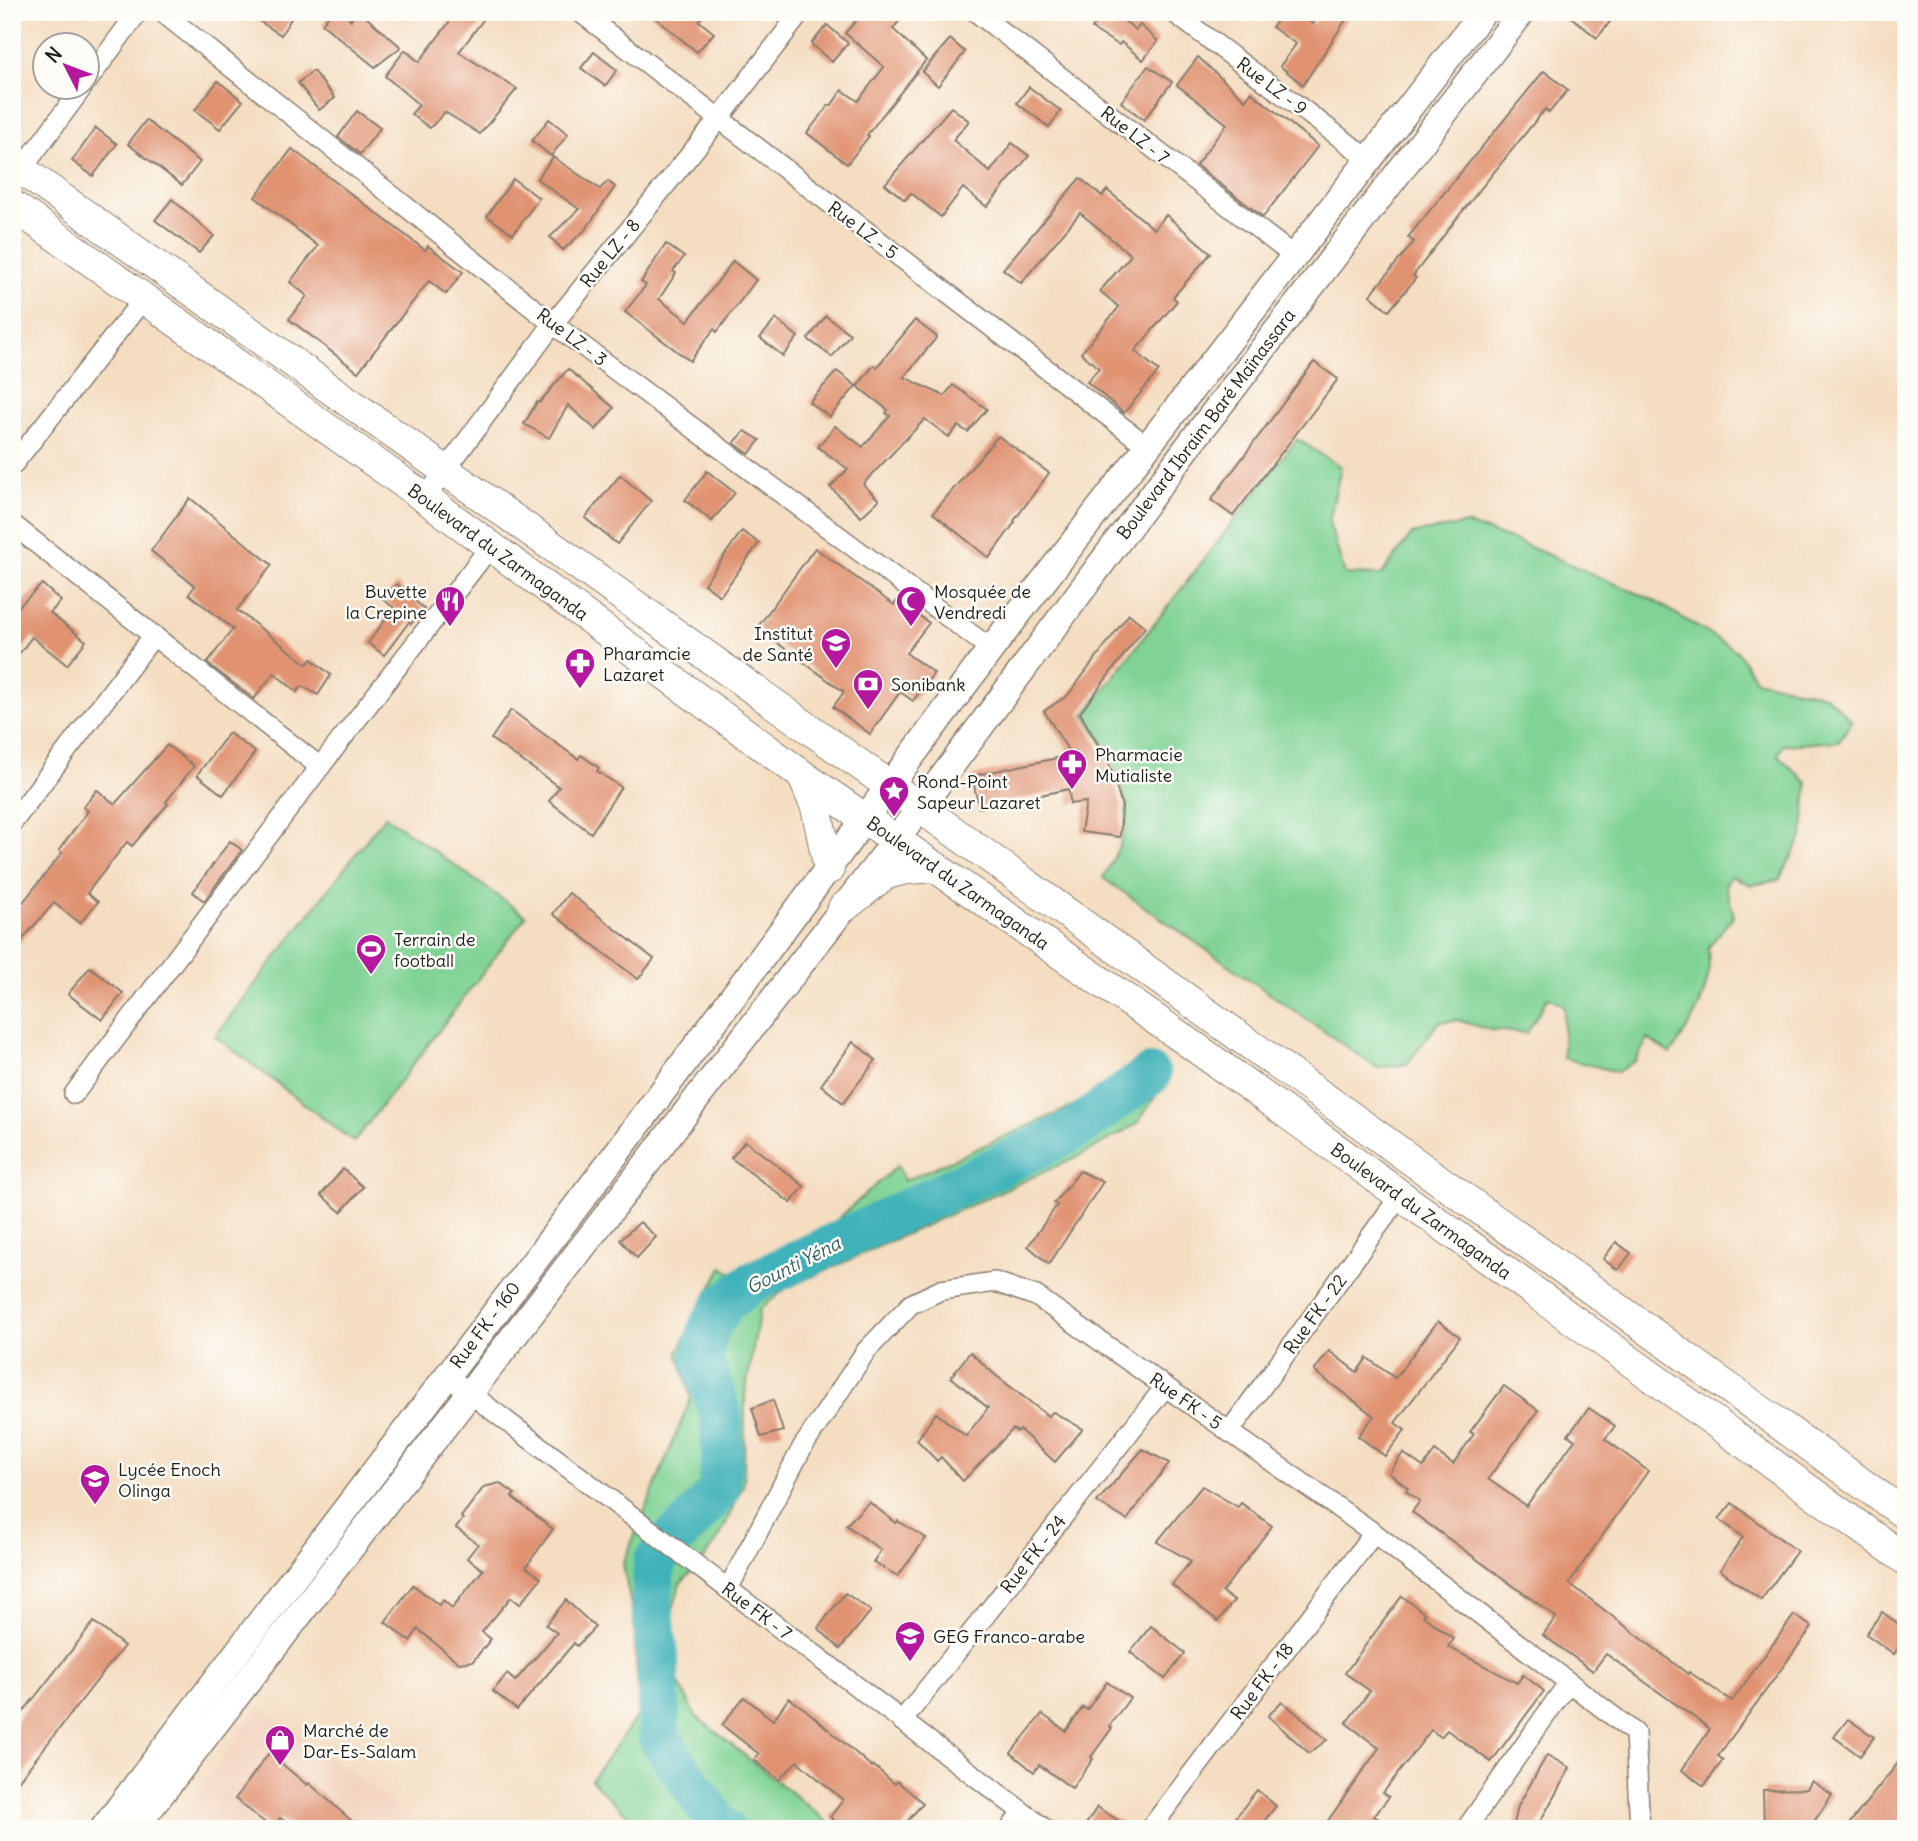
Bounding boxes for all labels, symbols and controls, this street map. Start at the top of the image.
north arrow [32,32,102,102]
text: N [40,42,67,68]
street label: Rue LZ - 9 [1232,52,1312,120]
street label: Rue LZ - 7 [1096,101,1174,169]
street label: Rue LZ - 5 [823,196,903,264]
street label: Rue LZ - 8 [575,214,645,292]
street label: Rue LZ - 3 [532,303,612,371]
street label: Boulevard Ibraim Baré Maïnassara [1112,304,1300,544]
street label: Boulevard du Zarmaganda [403,479,593,625]
place label: Buvette la Crepine [346,580,427,624]
place label: Mosquée de Vendredi [934,580,1031,624]
restaurant icon: Buvette la Crepine [433,584,467,628]
mosque icon: Mosquée de Vendredi [894,584,928,628]
place label: Institut de Santé [742,622,813,666]
school or university icon: Institut de Santé [819,626,853,670]
place label: Pharamcie Lazaret [603,642,691,686]
pharmacy icon: Pharamcie Lazaret [563,646,597,690]
bank icon: Sonibank [851,667,885,711]
place label: Sonibank [891,673,965,696]
place label: Pharmacie Mutialiste [1095,743,1183,787]
pharmacy icon: Pharmacie Mutialiste [1055,747,1089,791]
place label: Rond-Point Sapeur Lazaret [917,770,1041,814]
place icon: Rond-Point Sapeur Lazaret [877,774,911,818]
street label: Boulevard du Zarmaganda [862,811,1054,955]
place label: Terrain de football [394,928,476,972]
sports icon: Terrain de football [354,932,388,976]
street label: Boulevard du Zarmaganda [1326,1138,1516,1284]
water label: Gounti Yéna [742,1230,845,1299]
street label: Rue FK - 22 [1278,1269,1352,1358]
street label: Rue FK - 160 [445,1277,525,1373]
street label: Rue FK - 5 [1145,1368,1227,1434]
place label: Lycée Enoch Olinga [118,1458,221,1502]
school or university icon: Lycée Enoch Olinga [78,1462,112,1506]
street label: Rue FK - 24 [995,1510,1071,1598]
street label: Rue FK - 7 [717,1577,797,1645]
school or university icon: GEG Franco-arabe [893,1619,927,1663]
place label: GEG Franco-arabe [933,1625,1085,1648]
street label: Rue FK - 18 [1225,1638,1299,1724]
place label: Marché de Dar-Es-Salam [303,1719,416,1763]
shop icon: Marché de Dar-Es-Salam [263,1723,297,1767]

